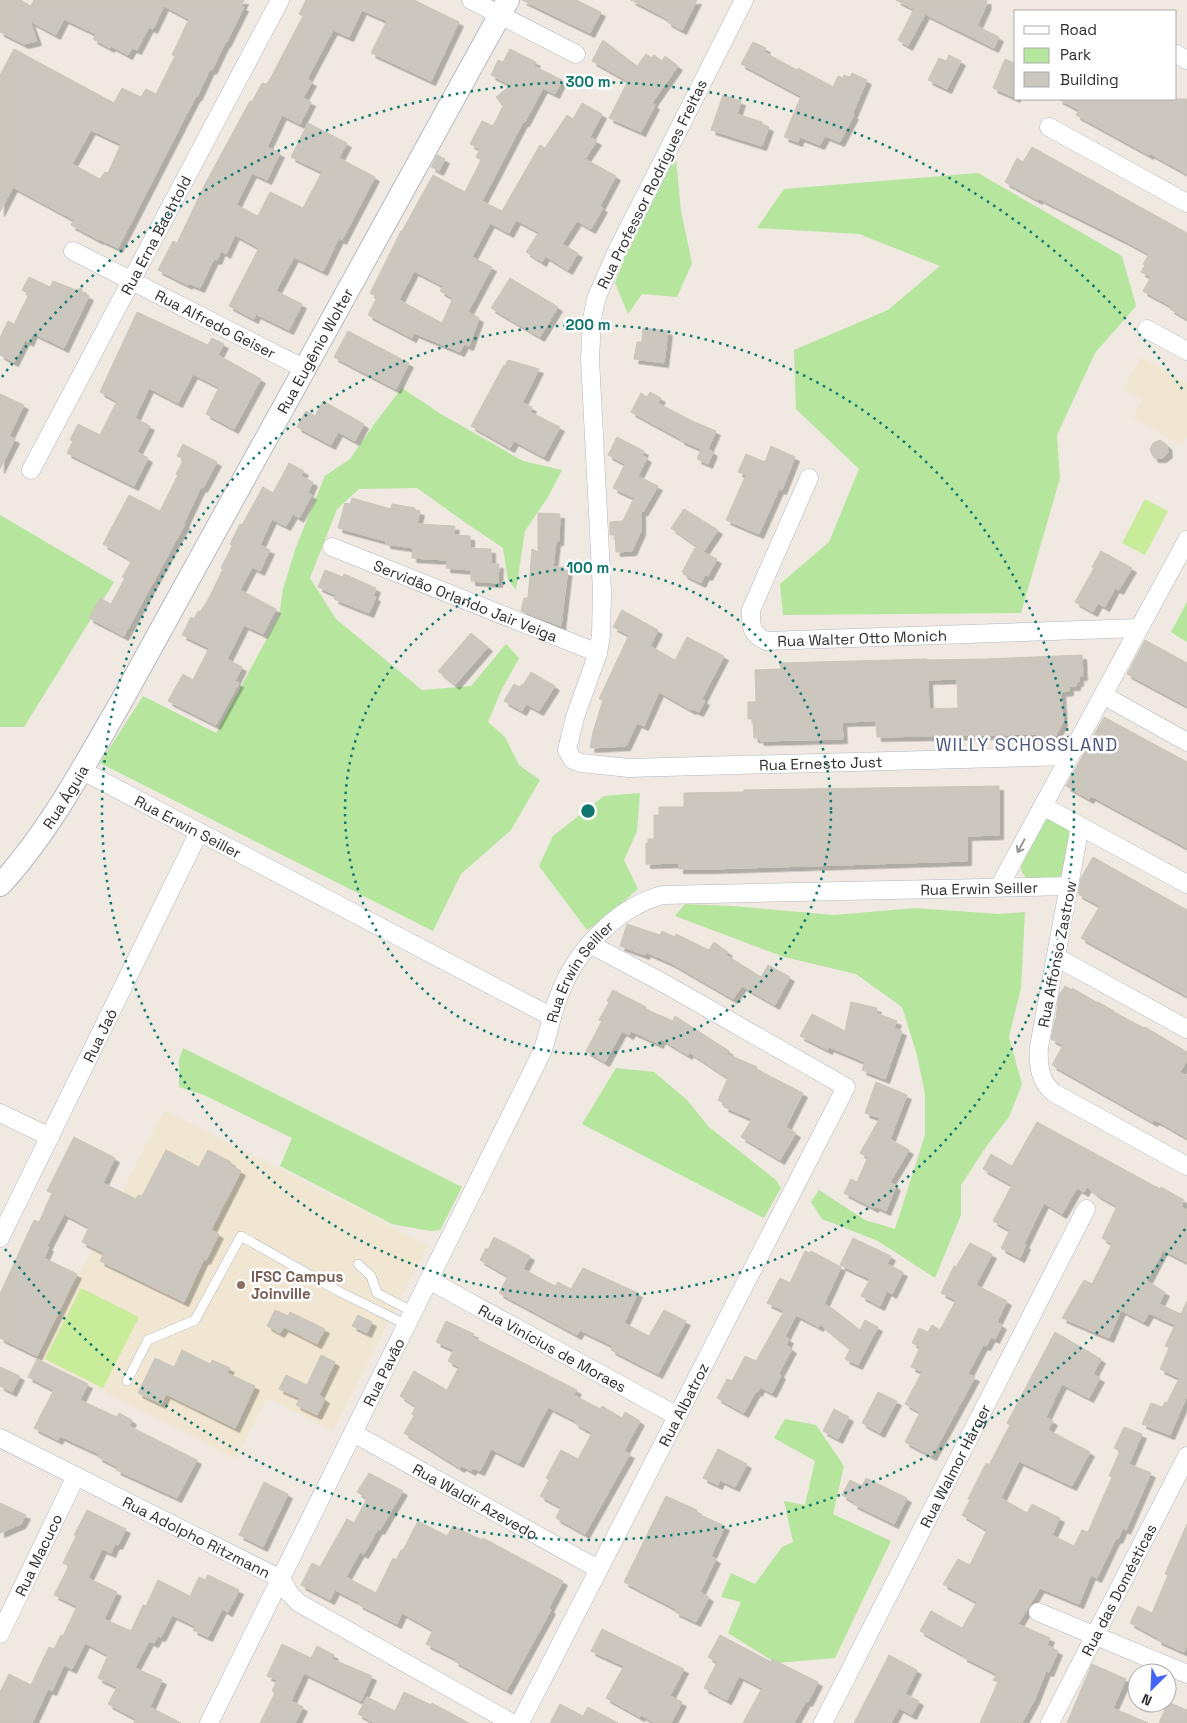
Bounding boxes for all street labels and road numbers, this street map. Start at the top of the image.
street label: Rua Professor Rodrigues Freitas [593,76,711,292]
street label: Rua Erna Bachtold [116,172,195,298]
street label: Rua Eugênio Wolter [272,284,357,417]
street label: Rua Alfredo Geiser [152,285,279,362]
street label: Servidão Orlando Jair Veiga [371,555,561,646]
street label: Rua Walter Otto Monich [777,625,947,650]
street label: Rua Ernesto Just [759,752,883,774]
street label: Rua Águia [38,761,92,832]
street label: Rua Erwin Seiller [132,790,245,862]
street label: Rua Erwin Seiller [920,877,1039,899]
street label: Rua Affonso Zastrow [1033,879,1081,1029]
street label: Rua Erwin Seiller [542,916,617,1025]
street label: Rua Jaó [78,1005,121,1065]
street label: Rua Vinícius de Moraes [475,1300,630,1396]
street label: Rua Pavão [358,1335,408,1409]
street label: Rua Albatroz [654,1360,713,1449]
street label: Rua Walmor Harger [915,1400,994,1531]
street label: Rua Waldir Azevedo [409,1459,541,1543]
street label: Rua Adolpho Ritzmann [120,1492,274,1582]
street label: Rua Macuco [10,1510,66,1599]
street label: Rua das Domésticas [1077,1520,1160,1659]

